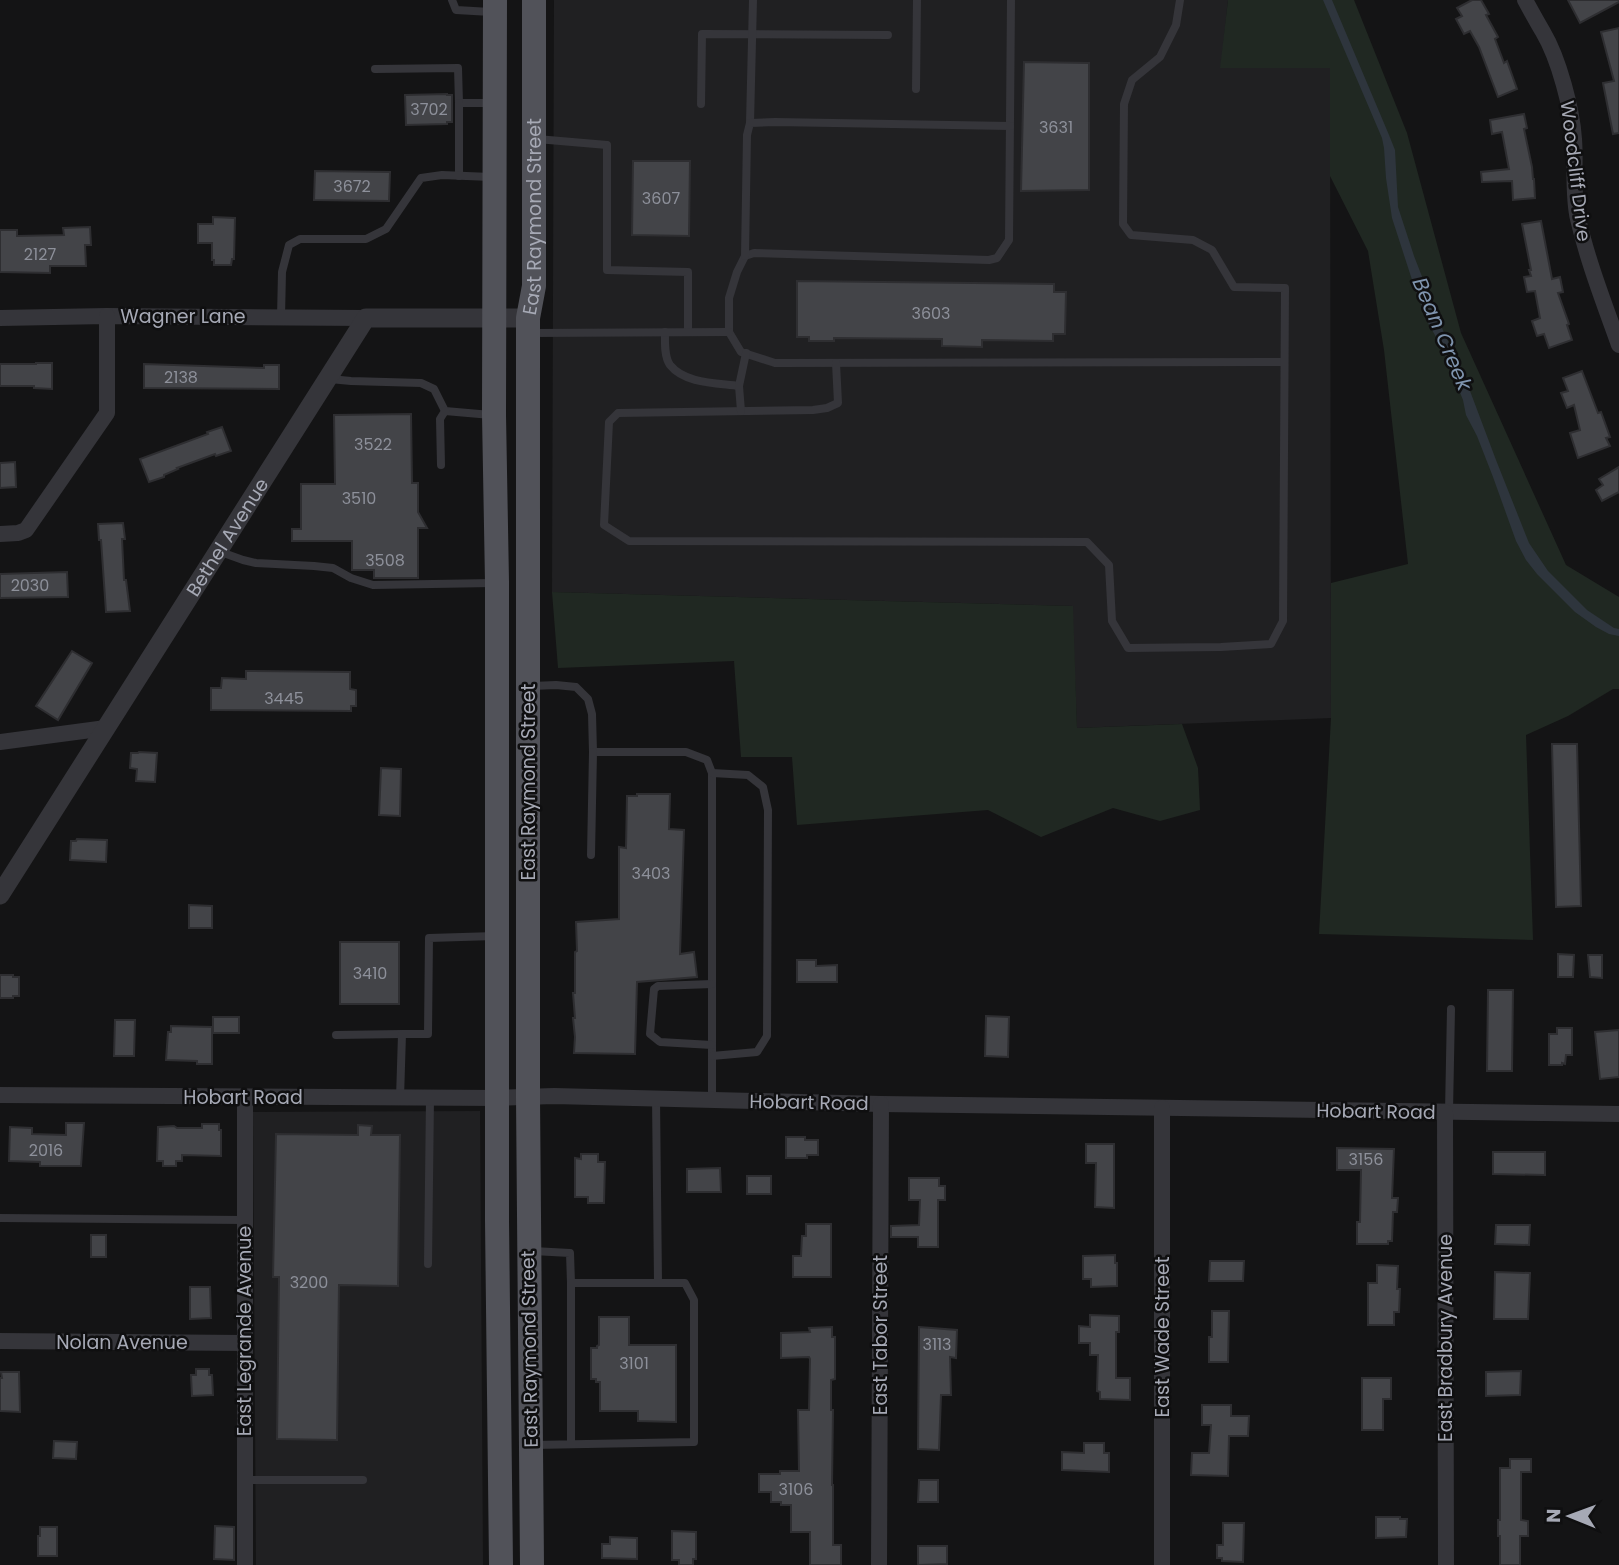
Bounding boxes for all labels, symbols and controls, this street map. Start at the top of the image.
house number: 3702 [410,98,448,121]
street label: Woodcliff Drive [1553,99,1598,243]
house number: 3631 [1039,116,1073,139]
street label: East Raymond Street [516,118,548,317]
house number: 3672 [333,175,371,198]
house number: 3607 [642,187,680,210]
house number: 2127 [24,243,56,266]
water label: Bean Creek [1406,273,1480,396]
house number: 3603 [911,302,951,325]
street label: Wagner Lane [120,303,246,330]
house number: 2138 [164,366,198,389]
house number: 3522 [354,433,392,456]
street label: Bethel Avenue [180,473,275,602]
house number: 3510 [342,487,376,510]
house number: 3508 [365,549,405,572]
house number: 2030 [11,574,49,597]
street label: East Raymond Street [515,683,542,881]
house number: 3445 [264,687,304,710]
house number: 3403 [632,862,670,885]
house number: 3410 [353,962,387,985]
street label: Hobart Road [183,1084,303,1111]
street label: Hobart Road [749,1088,869,1117]
street label: Hobart Road [1316,1097,1436,1126]
house number: 2016 [29,1139,63,1162]
house number: 3156 [1349,1148,1383,1171]
street label: East Legrande Avenue [231,1226,258,1436]
street label: East Bradbury Avenue [1432,1234,1459,1442]
street label: East Raymond Street [514,1250,545,1448]
street label: East Tabor Street [867,1255,894,1415]
street label: East Wade Street [1149,1256,1176,1418]
house number: 3200 [290,1271,328,1294]
street label: Nolan Avenue [56,1329,188,1356]
house number: 3113 [922,1333,952,1356]
house number: 3101 [619,1352,649,1375]
house number: 3106 [779,1478,813,1501]
north arrow [1535,1481,1605,1551]
text: N [1540,1508,1567,1523]

